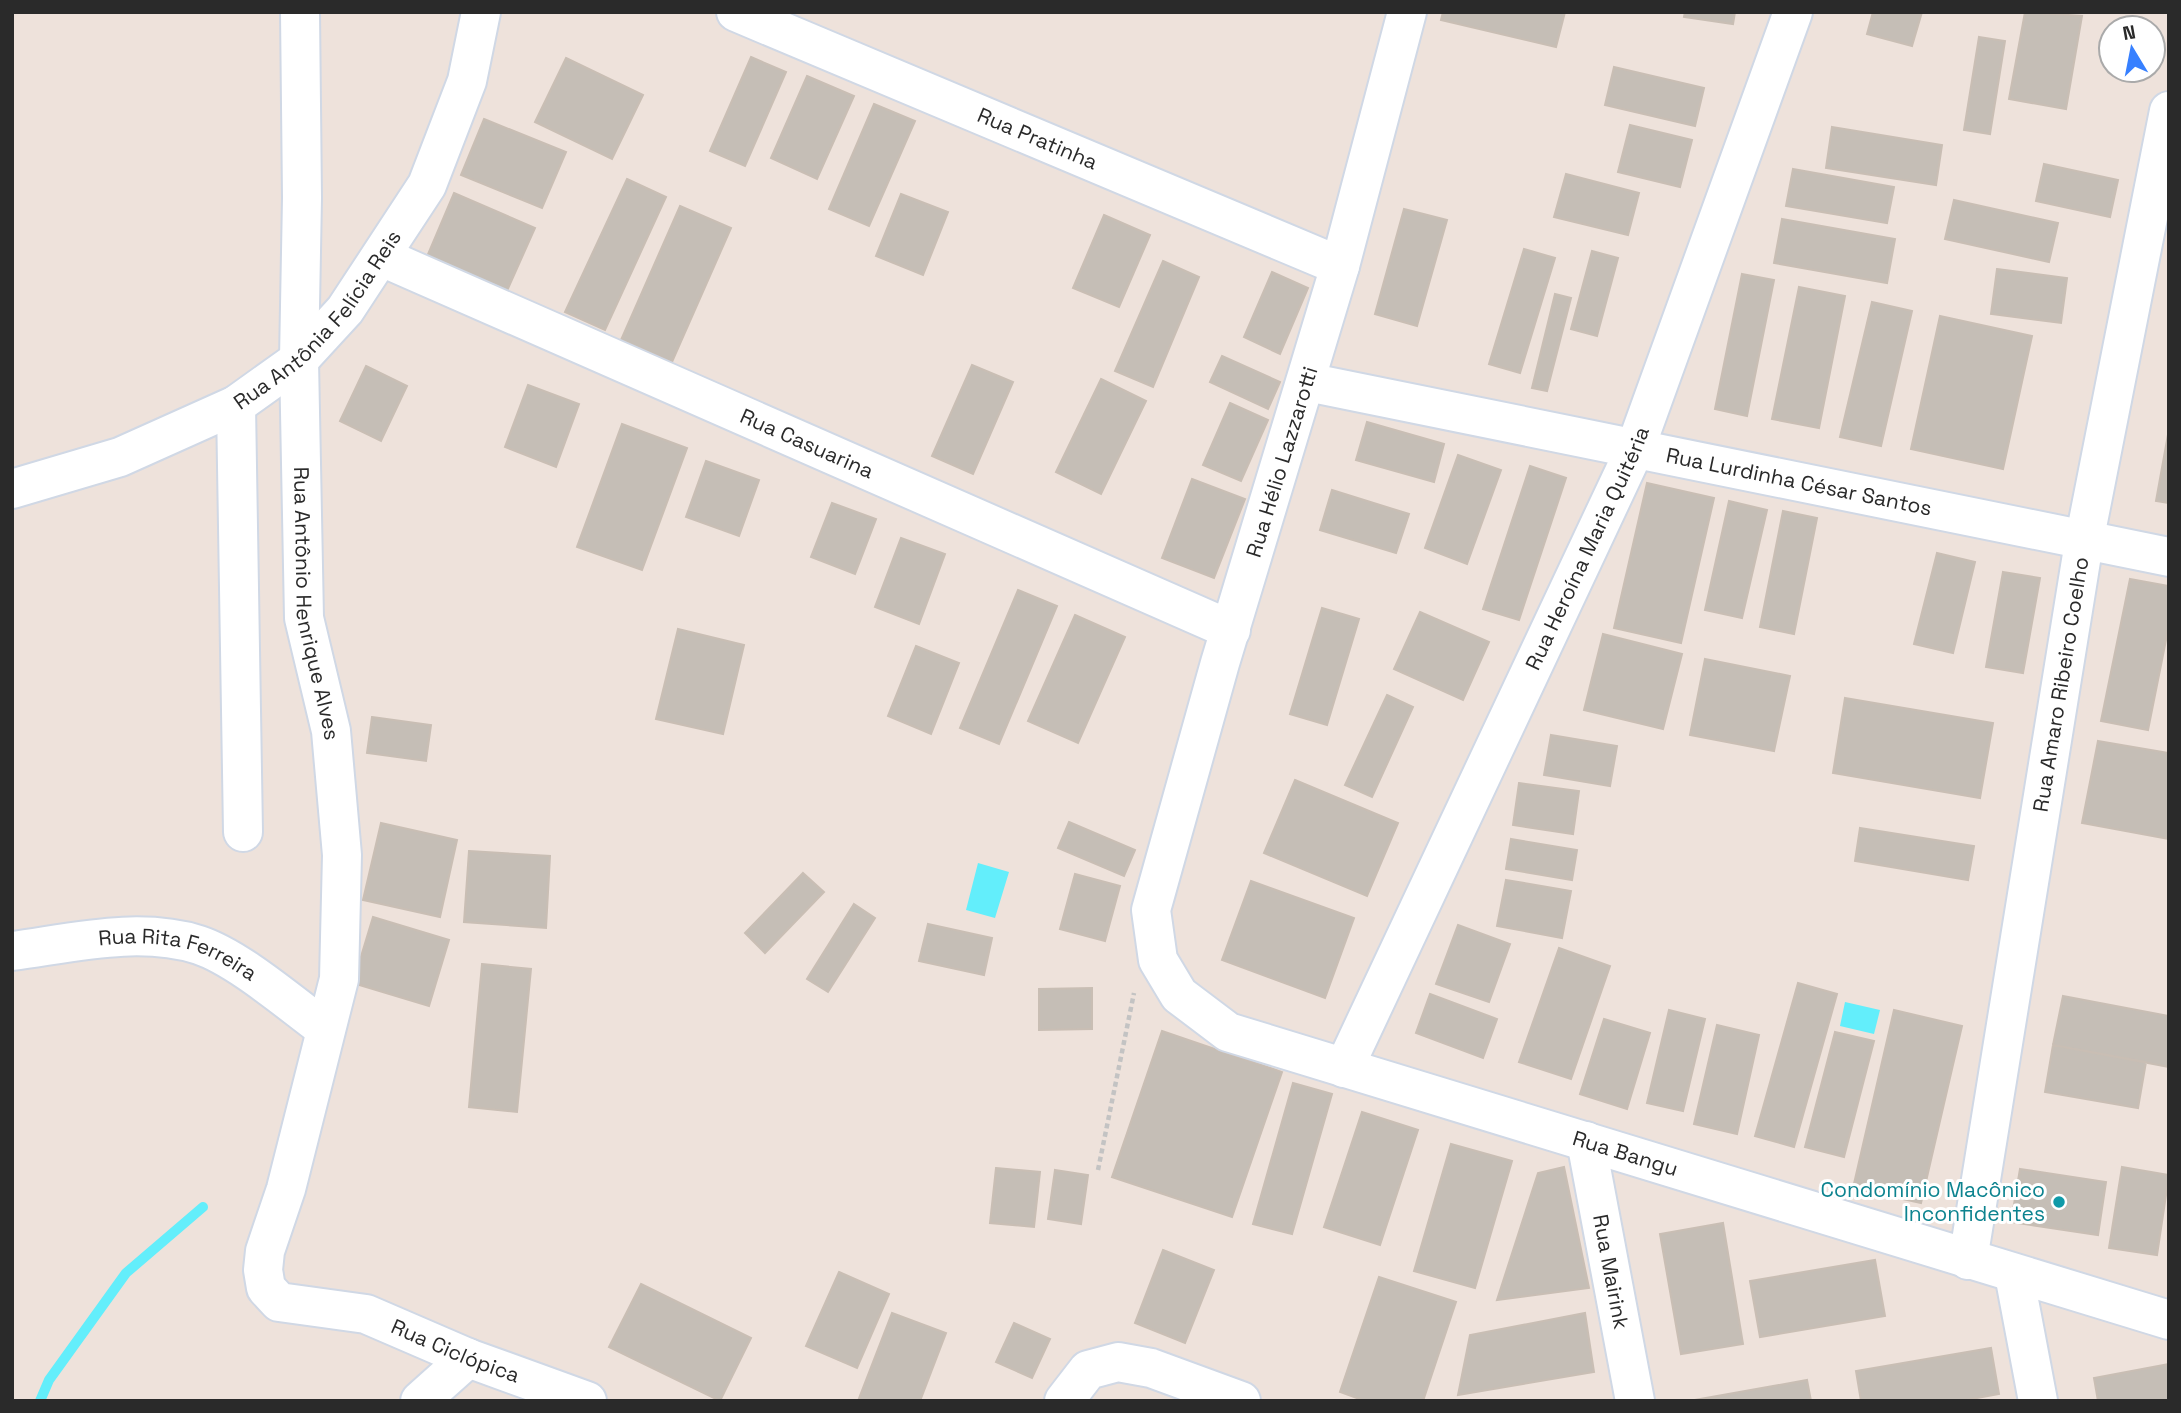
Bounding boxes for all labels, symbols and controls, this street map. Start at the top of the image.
north arrow [2097,14,2167,84]
text: N [2121,19,2138,46]
street label: Rua Pratinha [973,101,1102,176]
street label: Rua Antônia Felícia Reis [228,225,407,415]
street label: Rua Hélio Lazzarotti [1240,363,1323,560]
street label: Rua Casuarina [736,402,878,484]
street label: Rua Heroína Maria Quitéria [1519,423,1655,674]
street label: Rua Lurdinha César Santos [1664,441,1934,522]
street label: Rua Antônio Henrique Alves [288,466,346,741]
street label: Rua Amaro Ribeiro Coelho [2027,555,2094,814]
street label: Rua Rita Ferreira [97,922,263,987]
street label: Rua Bangu [1569,1124,1681,1182]
place label: Condomínio Macônico Inconfidentes [1821,1176,2045,1227]
marker: Condomínio Macônico Inconfidentes [2051,1194,2067,1210]
street label: Rua Mairink [1587,1212,1635,1331]
street label: Rua Ciclópica [387,1313,523,1389]

